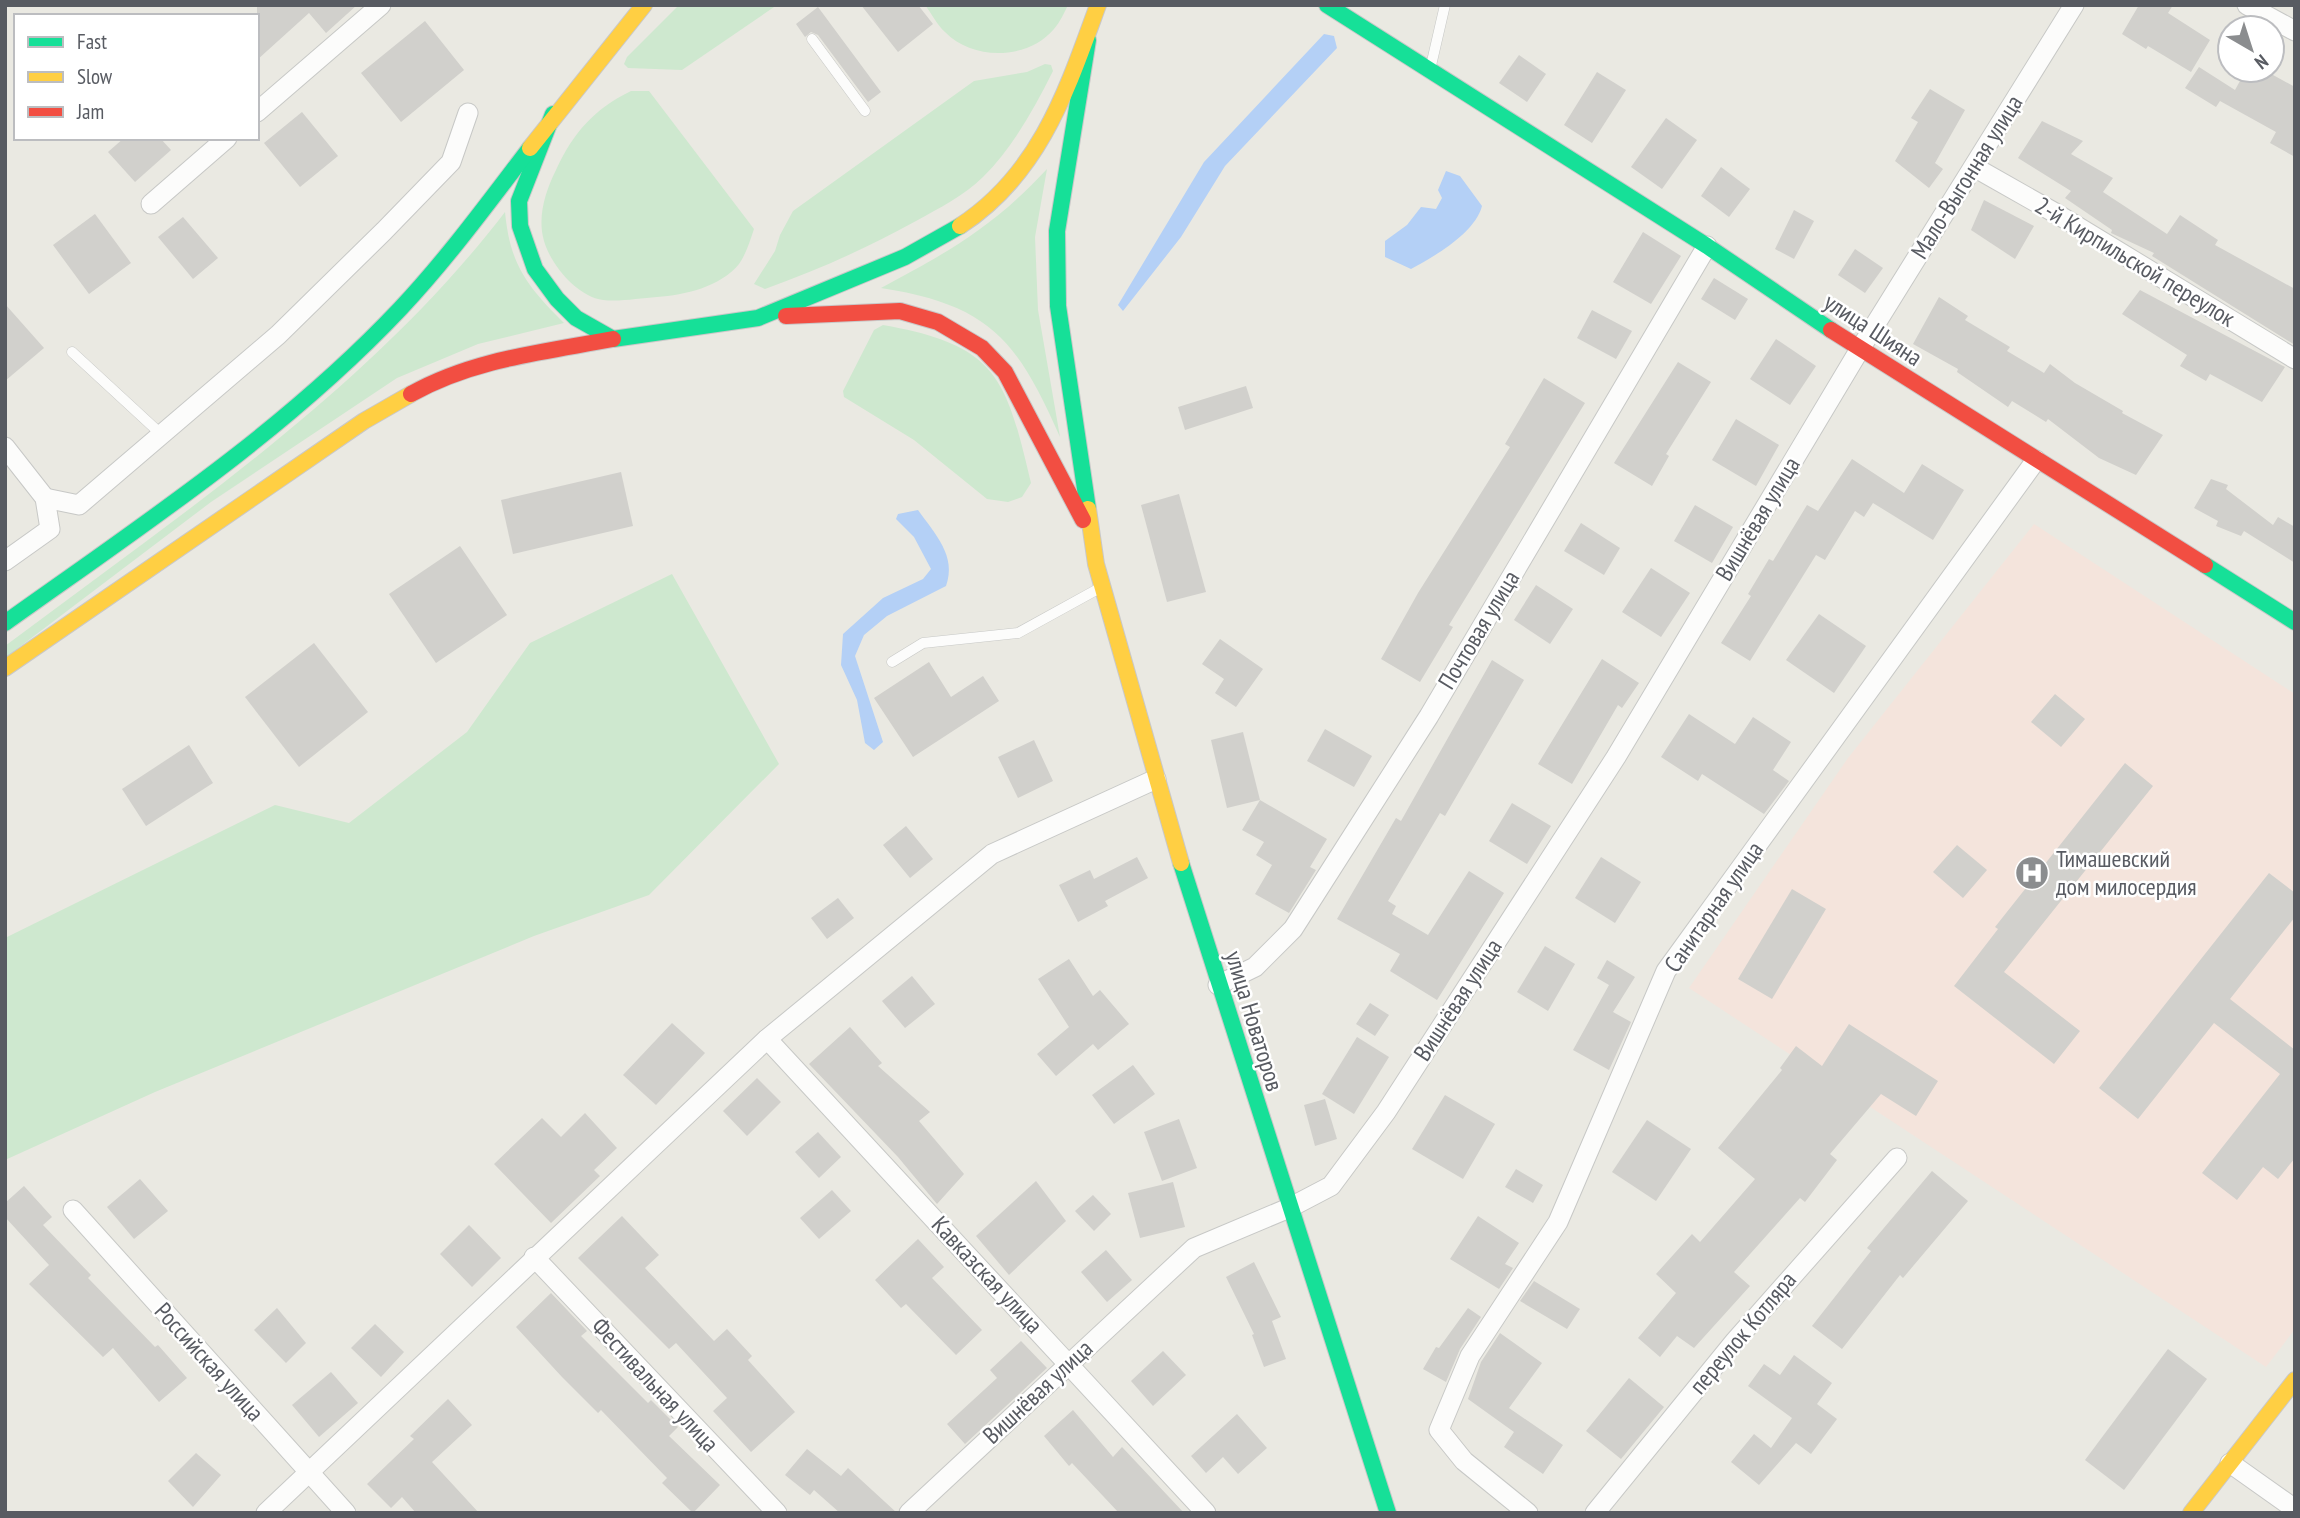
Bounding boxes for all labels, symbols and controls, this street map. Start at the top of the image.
legend [14,14,259,140]
north arrow [2216,14,2286,84]
text: Fast [77,28,107,55]
text: N [2250,50,2273,75]
text: Slow [77,63,113,90]
street label: Мало-Выгонная улица [1904,89,2029,264]
text: Jam [76,98,104,125]
street label: 2-й Кирпильской переулок [2030,190,2241,334]
street label: улица Шияна [1818,286,1928,373]
street label: Вишнёвая улица [1708,451,1807,586]
street label: Почтовая улица [1431,565,1526,695]
street label: Санитарная улица [1657,835,1770,978]
place label: Тимашевский дом милосердия [2056,843,2197,902]
hospital icon: Тимашевский дом милосердия [2013,854,2051,892]
street label: Вишнёвая улица [1407,933,1508,1067]
street label: улица Новаторов [1218,947,1291,1095]
street label: Кавказская улица [925,1209,1050,1340]
street label: переулок Котляра [1682,1265,1803,1400]
street label: Российская улица [148,1296,271,1427]
street label: Фестивальная улица [585,1311,726,1458]
street label: Вишнёвая улица [976,1333,1099,1450]

